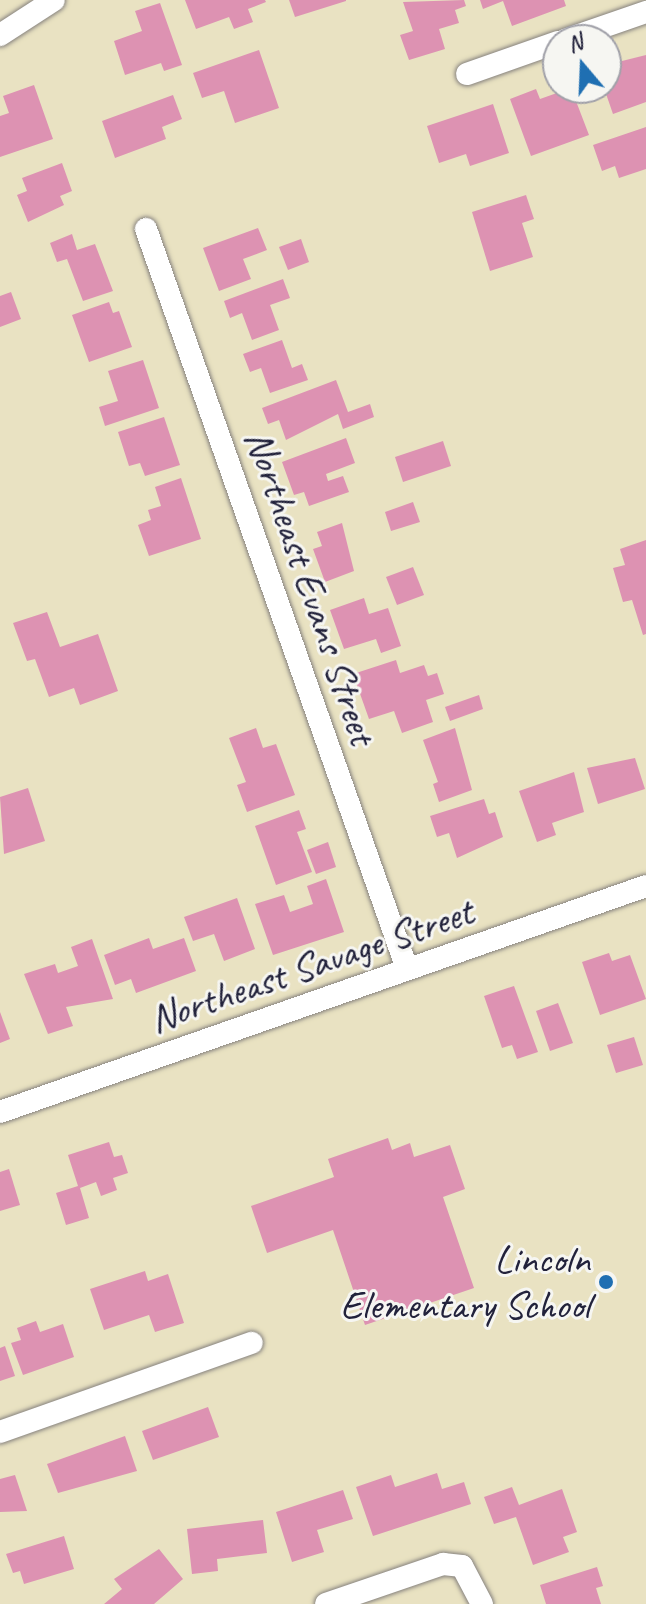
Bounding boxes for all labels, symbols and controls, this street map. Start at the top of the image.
north arrow [542,24,622,104]
text: N [564,28,586,59]
street label: Northeast Evans Street [235,423,387,751]
street label: Northeast Savage Street [143,887,479,1043]
place label: Lincoln Elementary School [340,1235,590,1329]
marker: Lincoln Elementary School [597,1273,615,1291]

